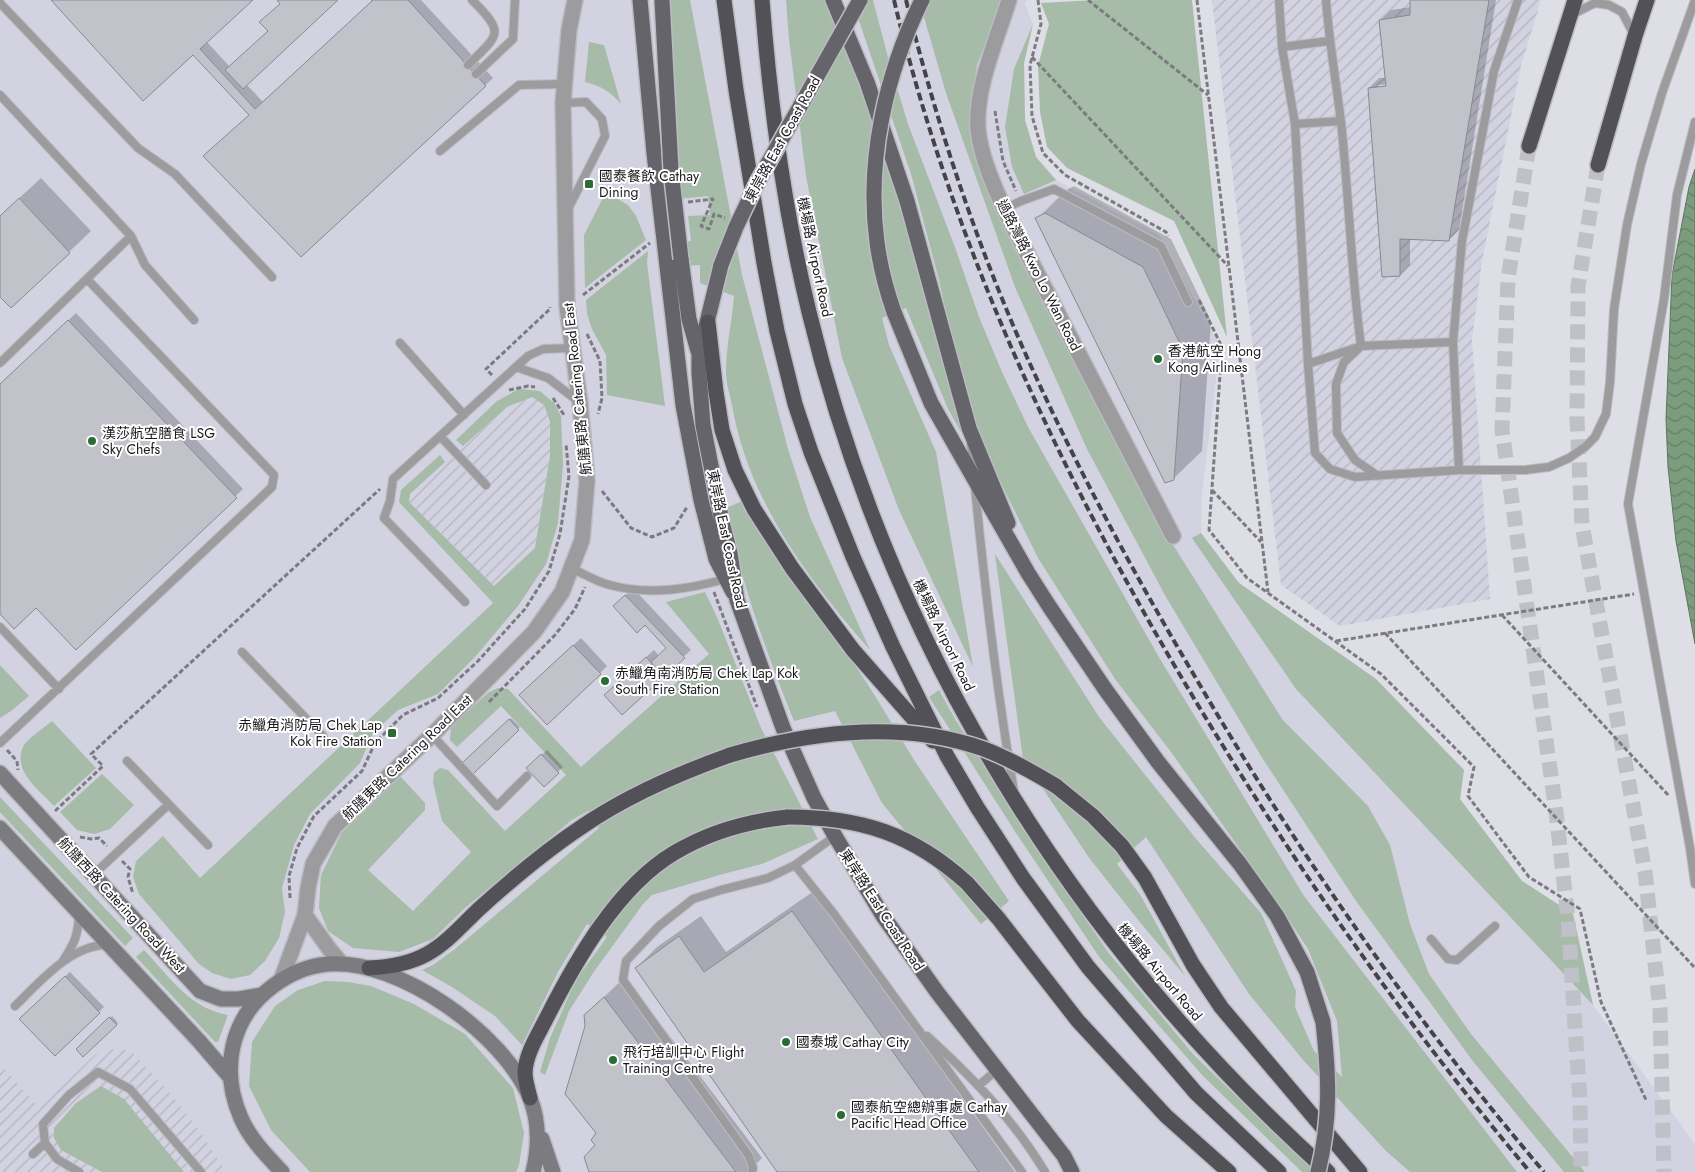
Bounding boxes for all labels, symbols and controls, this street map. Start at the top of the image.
street label: 東岸路 East Coast Road [739,72,825,206]
place label: 國泰餐飲 Cathay Dining [599,166,700,202]
marker: 國泰餐飲 Cathay Dining [583,178,595,190]
street label: 機場路 Airport Road [793,195,837,319]
street label: 過路灣路 Kwo Lo Wan Road [992,196,1086,354]
street label: 航膳東路 Catering Road East [558,301,596,476]
place label: 香港航空 Hong Kong Airlines [1168,341,1261,377]
marker: 香港航空 Hong Kong Airlines [1152,353,1164,365]
place label: 漢莎航空膳食 LSG Sky Chefs [102,423,215,459]
marker: 漢莎航空膳食 LSG Sky Chefs [86,435,98,447]
street label: 東岸路 East Coast Road [703,468,751,610]
street label: 機場路 Airport Road [908,576,980,694]
place label: 赤鱲角南消防局 Chek Lap Kok South Fire Station [615,663,799,699]
marker: 赤鱲角南消防局 Chek Lap Kok South Fire Station [599,675,611,687]
street label: 航膳東路 Catering Road East [338,689,477,824]
place label: 赤鱲角消防局 Chek Lap Kok Fire Station [238,715,382,751]
marker: 赤鱲角消防局 Chek Lap Kok Fire Station [386,727,398,739]
street label: 航膳西路 Catering Road West [54,833,191,978]
street label: 東岸路 East Coast Road [835,845,929,975]
street label: 機場路 Airport Road [1113,919,1207,1025]
place label: 國泰城 Cathay City [796,1032,910,1052]
marker: 國泰城 Cathay City [780,1036,792,1048]
place label: 飛行培訓中心 Flight Training Centre [623,1042,744,1078]
marker: 飛行培訓中心 Flight Training Centre [607,1054,619,1066]
place label: 國泰航空總辦事處 Cathay Pacific Head Office [851,1097,1008,1133]
marker: 國泰航空總辦事處 Cathay Pacific Head Office [835,1109,847,1121]

